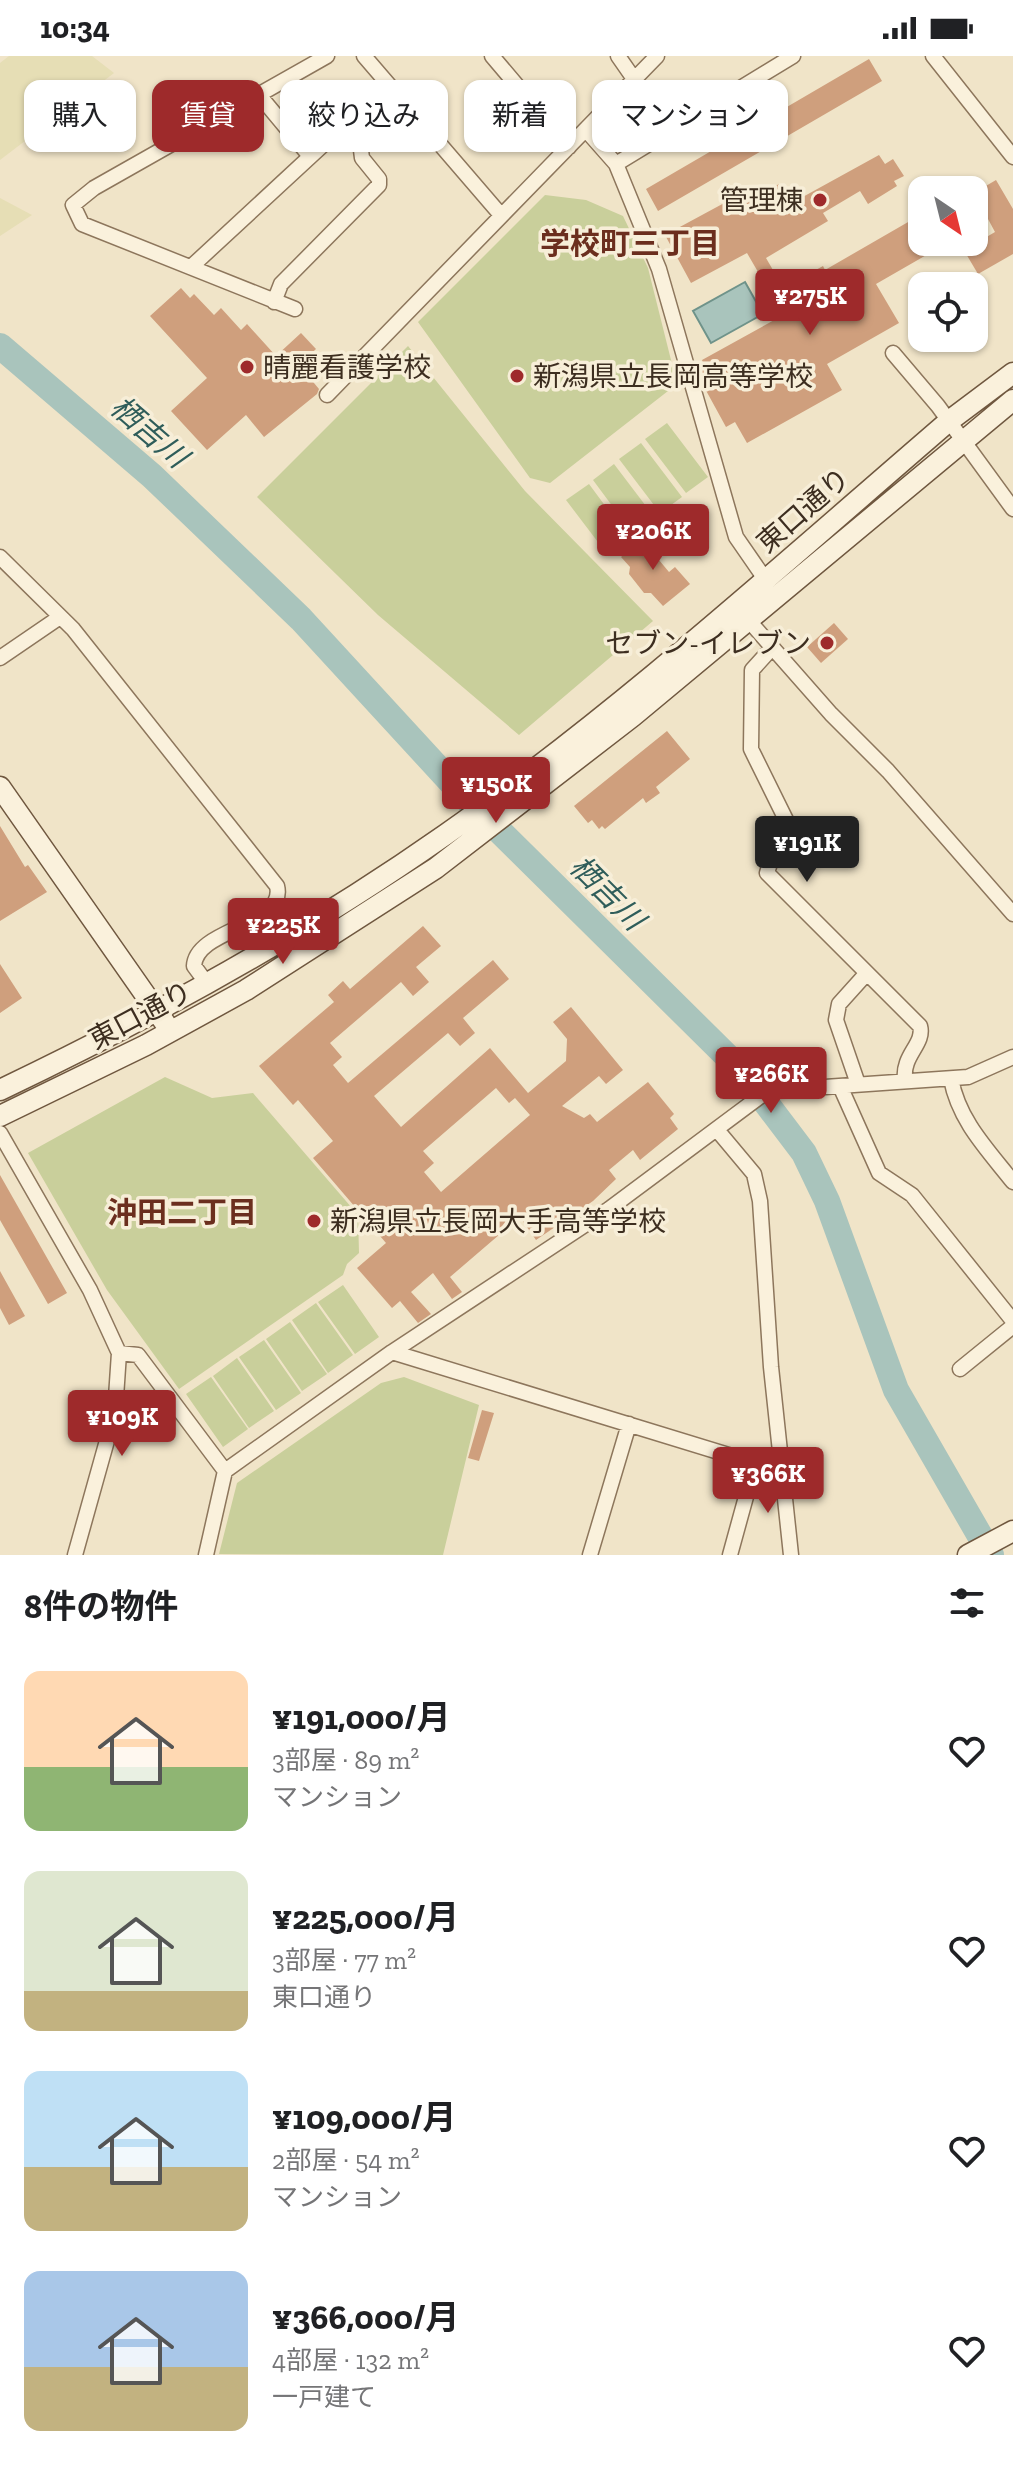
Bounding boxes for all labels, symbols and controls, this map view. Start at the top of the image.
text: 10:34 [40,10,110,46]
chip: 購入 [24,80,136,152]
chip: 賃貸 [152,80,264,152]
chip: 絞り込み [280,80,448,152]
chip: 新着 [464,80,576,152]
chip: マンション [592,80,788,152]
north arrow [908,176,988,256]
map controls [908,176,988,352]
place label: 管理棟 [720,184,804,217]
marker: 管理棟 [811,191,829,209]
district label: 学校町三丁目 [540,226,720,262]
pin: ¥275K [754,269,866,337]
button: locate [908,272,988,352]
text: ¥275K [773,279,847,311]
place label: 晴麗看護学校 [263,351,431,384]
marker: 晴麗看護学校 [238,358,256,376]
place label: 新潟県立長岡高等学校 [533,360,813,393]
marker: 新潟県立長岡高等学校 [508,367,526,385]
water label: 栖吉川 [103,389,197,477]
street label: 東口通り [750,461,856,560]
pin: ¥206K [597,504,709,572]
text: ¥206K [615,514,691,546]
place label: セブン-イレブン [605,627,811,660]
marker: セブン-イレブン [818,634,836,652]
pin: ¥150K [440,757,552,825]
text: ¥150K [460,767,532,799]
pin: ¥191K [751,816,863,884]
text: ¥191K [773,826,841,858]
water label: 栖吉川 [562,848,654,940]
pin: ¥225K [227,898,339,966]
text: ¥225K [246,908,320,940]
street label: 東口通り [83,975,197,1056]
pin: ¥266K [715,1047,827,1115]
text: ¥266K [734,1057,808,1089]
district label: 沖田二丁目 [107,1195,257,1231]
place label: 新潟県立長岡大手高等学校 [330,1205,666,1238]
marker: 新潟県立長岡大手高等学校 [305,1212,323,1230]
pin: ¥109K [66,1390,178,1458]
text: ¥109K [86,1400,158,1432]
pin: ¥366K [712,1447,824,1515]
text: ¥366K [731,1457,805,1489]
icon: filters [945,1581,989,1625]
text: 8件の物件 [24,1586,178,1627]
text: ¥191,000/月 [272,1697,451,1738]
icon: home [88,1703,184,1799]
icon: heart [945,1729,989,1773]
text: 3部屋 · 89 m² [272,1744,419,1776]
text: マンション [272,1781,402,1813]
text: ¥225,000/月 [272,1897,459,1938]
icon: home [88,1903,184,1999]
icon: heart [945,1929,989,1973]
text: 3部屋 · 77 m² [272,1944,416,1976]
text: 東口通り [272,1981,376,2013]
text: ¥109,000/月 [272,2097,456,2138]
icon: home [88,2103,184,2199]
icon: heart [945,2129,989,2173]
text: 2部屋 · 54 m² [272,2144,420,2176]
text: マンション [272,2181,402,2213]
text: ¥366,000/月 [272,2297,460,2338]
icon: home [88,2303,184,2399]
icon: heart [945,2329,989,2373]
text: 4部屋 · 132 m² [272,2344,429,2376]
text: 一戸建て [272,2381,376,2413]

